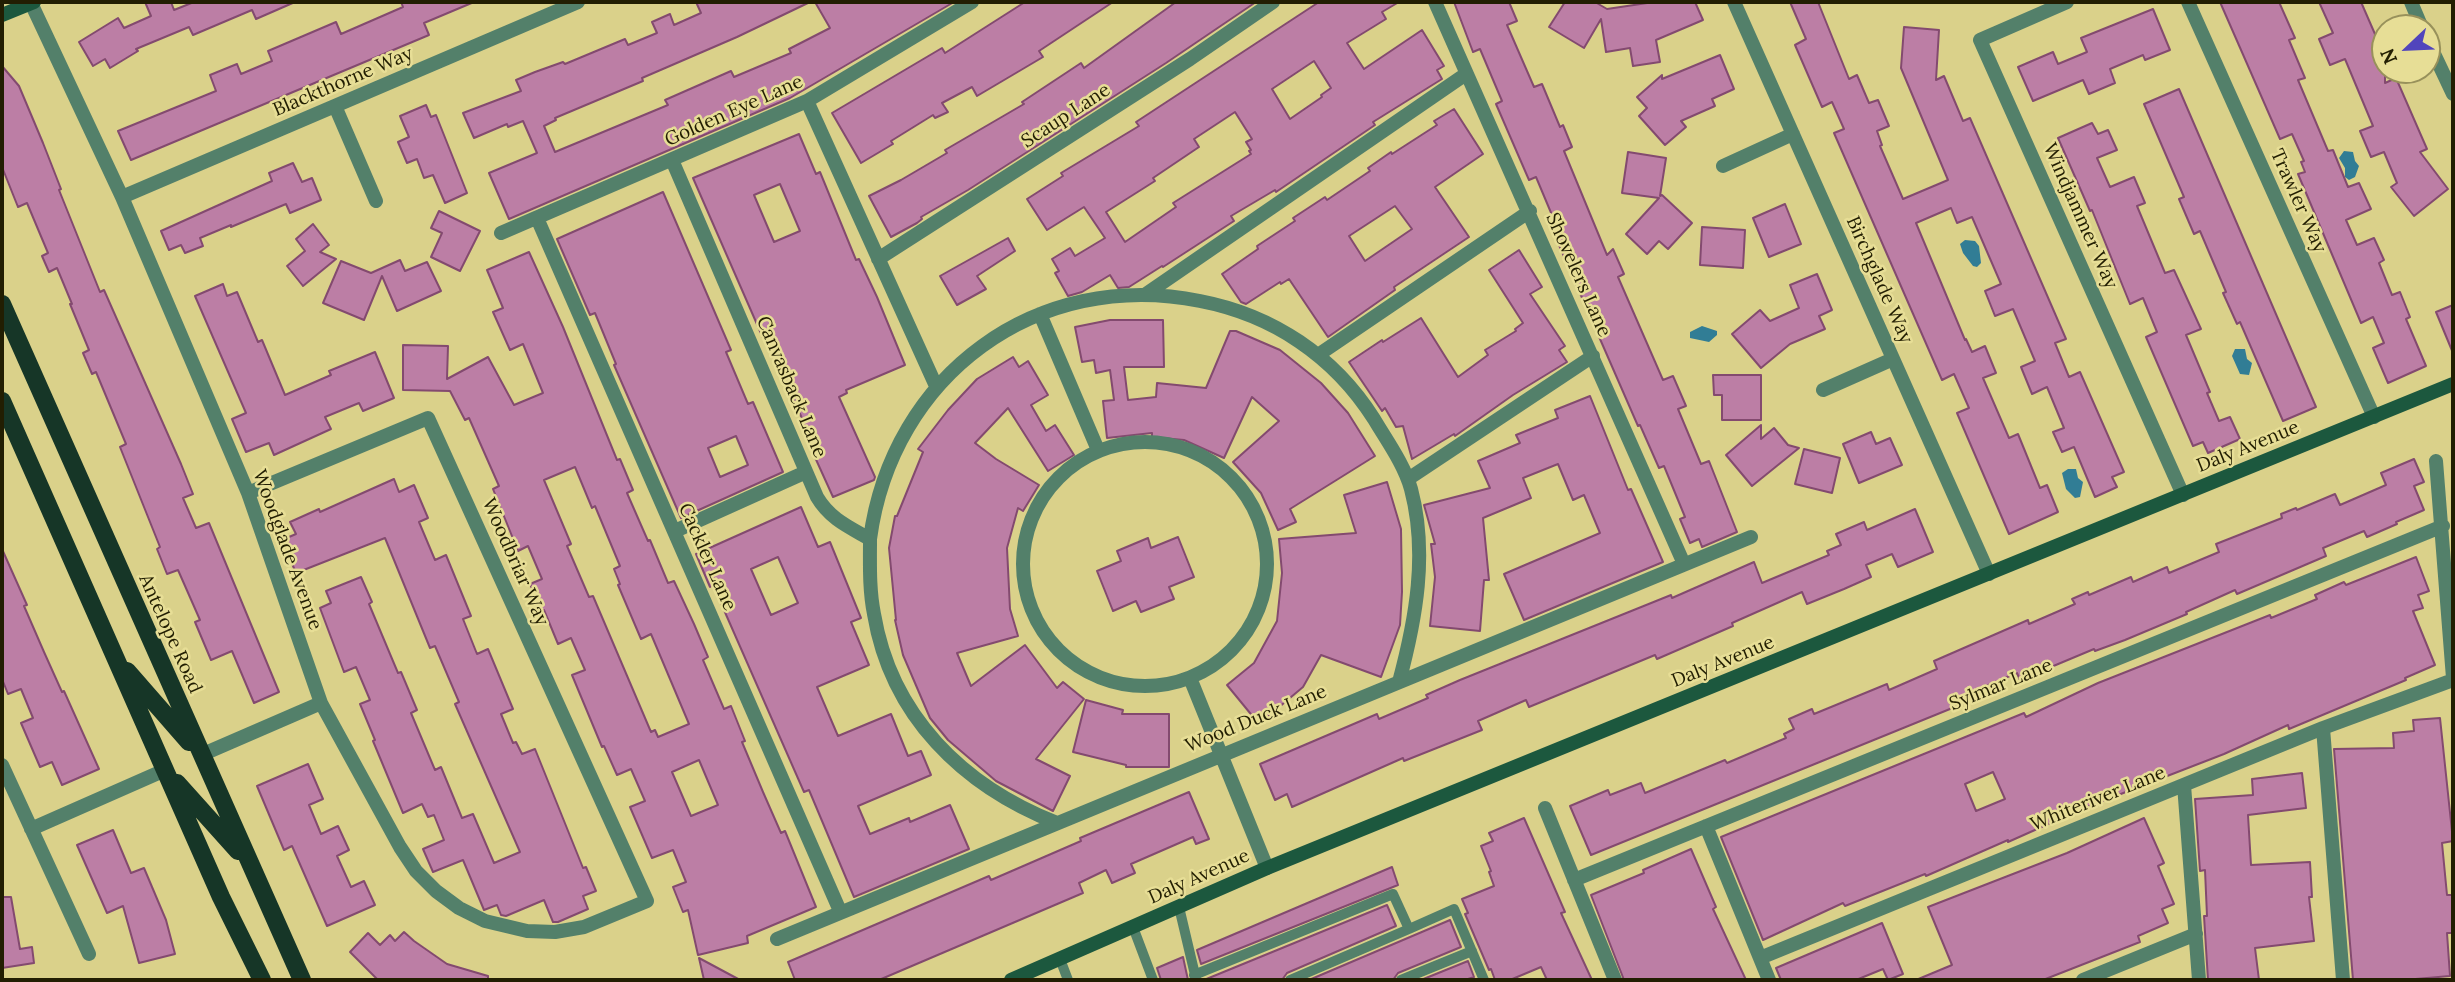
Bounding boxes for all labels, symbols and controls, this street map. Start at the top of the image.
north arrow [2371,14,2441,84]
street label: Blackthorne Way [270,42,416,122]
text: N [2375,45,2402,68]
street label: Golden Eye Lane [661,70,807,152]
street label: Scaup Lane [1017,79,1115,153]
street label: Windjammer Way [2038,140,2122,292]
street label: Trawler Way [2265,146,2331,256]
street label: Shovelers Lane [1540,209,1616,341]
street label: Birchglade Way [1841,213,1917,347]
street label: Canvasback Lane [751,313,831,461]
street label: Daly Avenue [2193,416,2303,478]
street label: Woodglade Avenue [247,467,327,633]
street label: Woodbriar Way [477,495,553,629]
street label: Cackler Lane [673,500,741,614]
street label: Antelope Road [134,571,206,697]
street label: Daly Avenue [1668,631,1778,693]
street label: Sylmar Lane [1946,654,2056,716]
street label: Wood Duck Lane [1182,680,1330,758]
street label: Whiteriver Lane [2027,762,2169,836]
street label: Daly Avenue [1145,845,1253,909]

